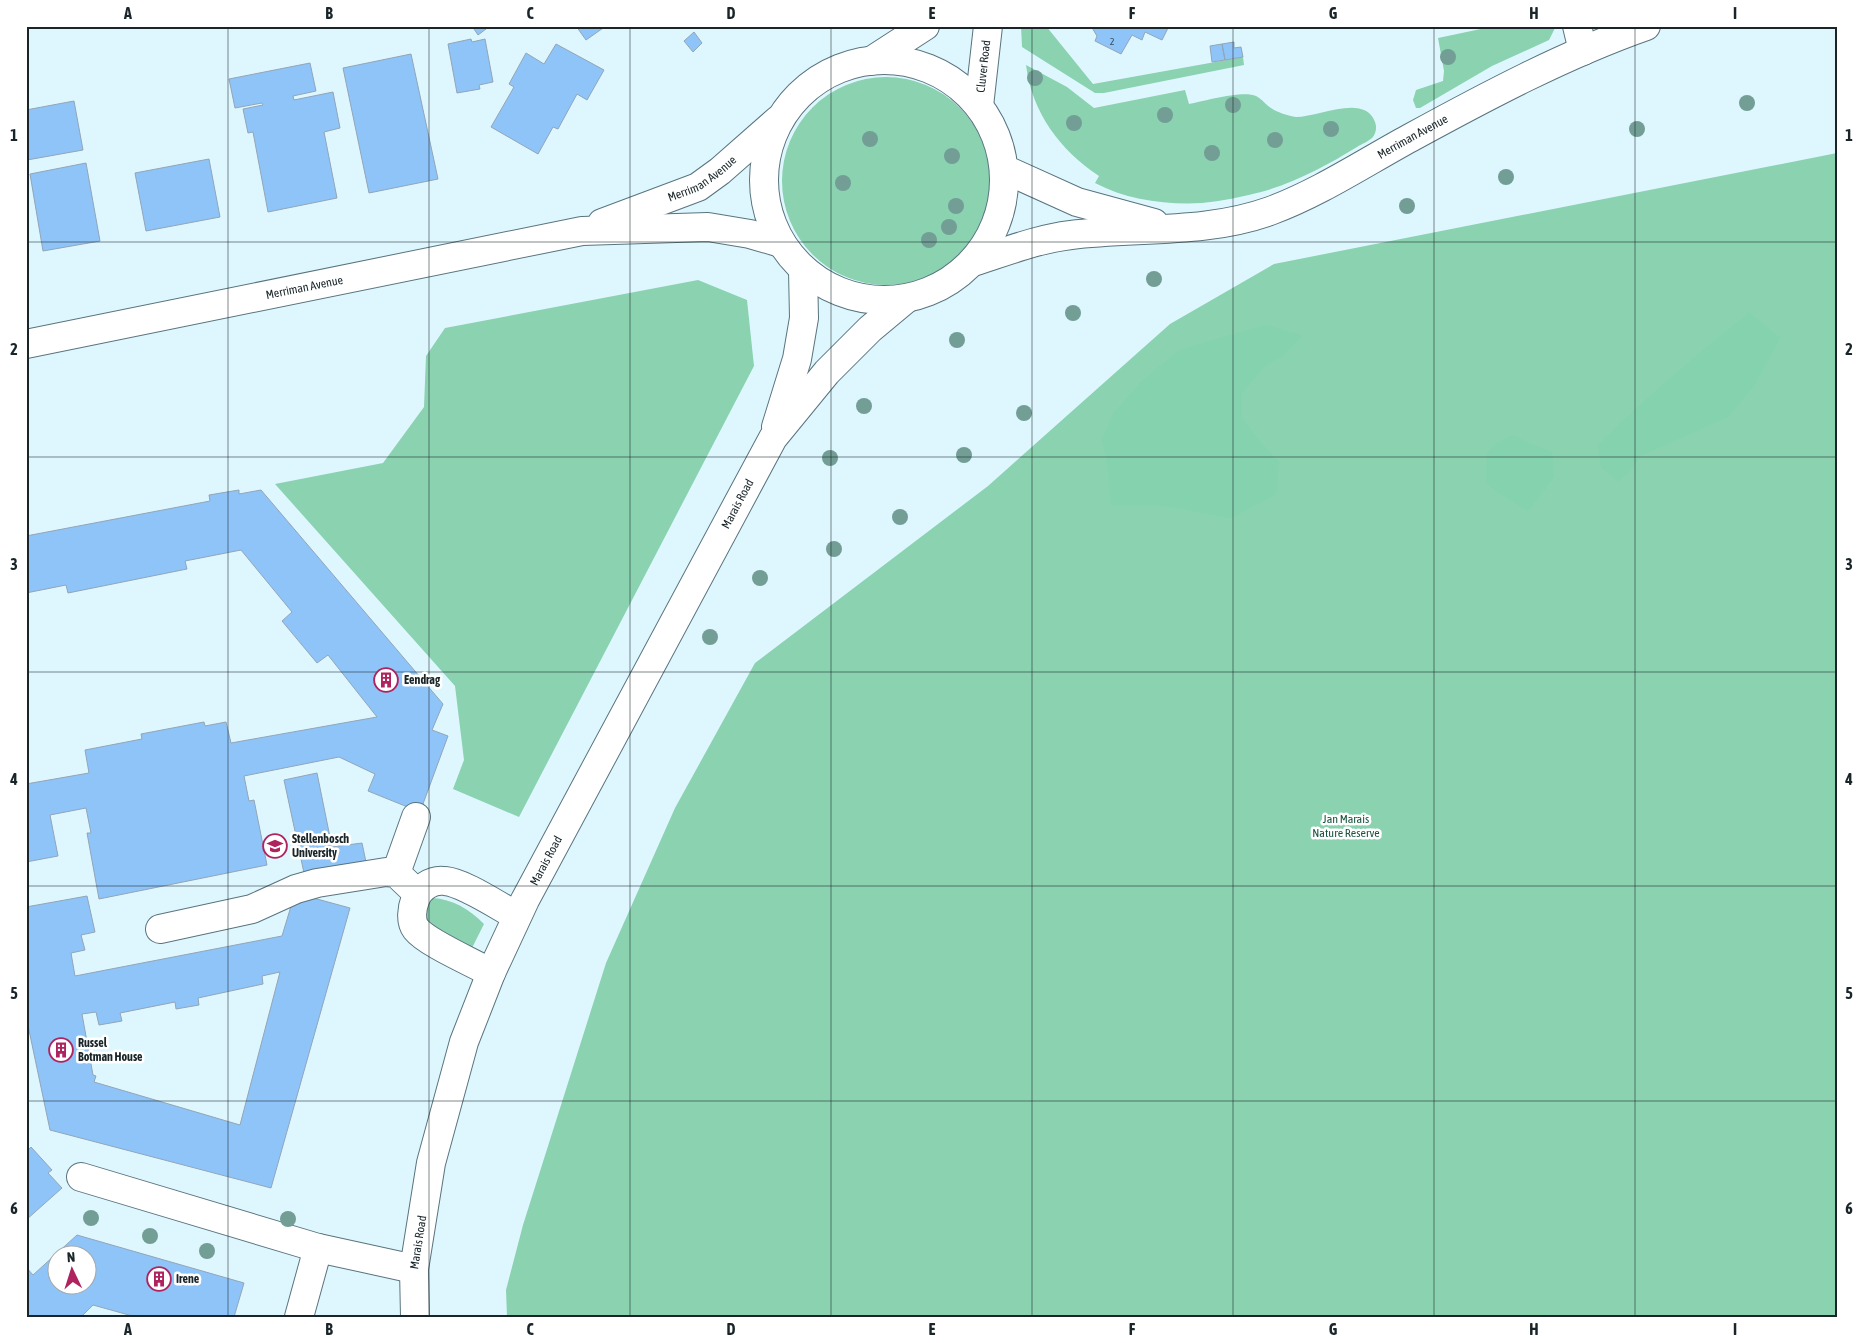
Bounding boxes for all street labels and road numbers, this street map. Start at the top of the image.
street label: Cluver Road [974,39,993,93]
street label: Merriman Avenue [1375,112,1450,162]
street label: Merriman Avenue [666,153,739,205]
street label: Merriman Avenue [265,273,344,302]
street label: Marais Road [719,477,757,531]
street label: Marais Road [527,834,565,888]
street label: Marais Road [407,1214,429,1270]

